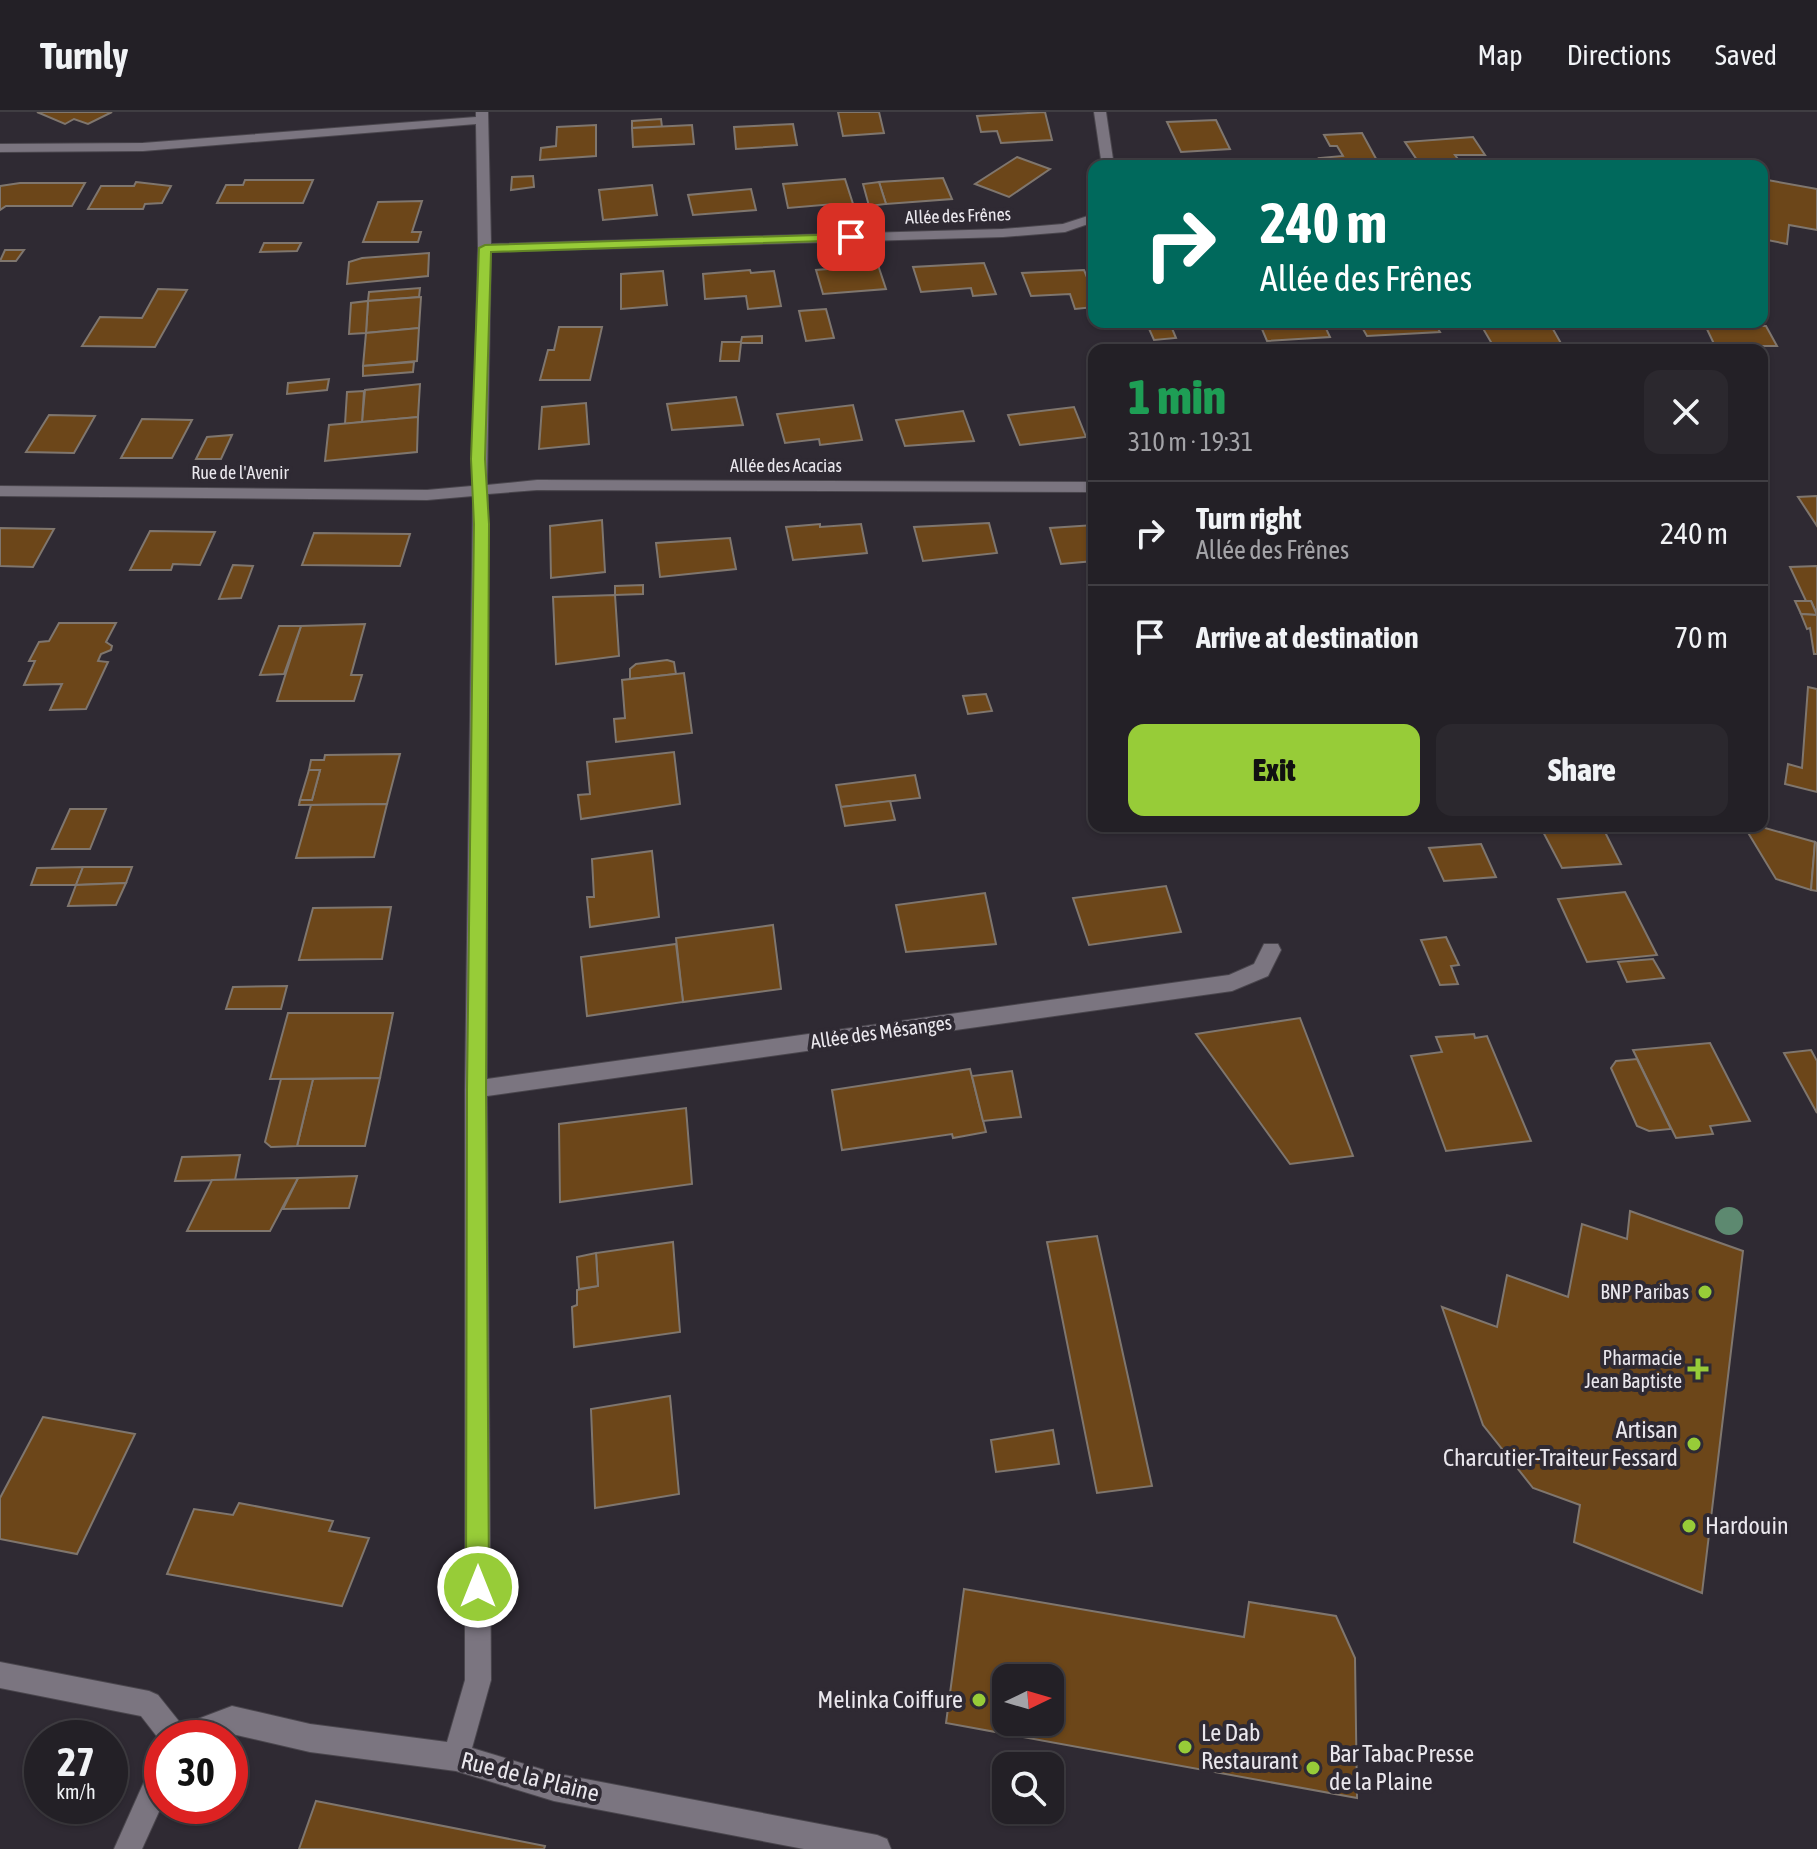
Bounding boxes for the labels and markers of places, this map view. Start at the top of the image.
pin [817,203,885,271]
place label: BNP Paribas [1600,1280,1689,1303]
marker: BNP Paribas [1696,1283,1714,1301]
place label: Pharmacie Jean Baptiste [1584,1346,1682,1392]
marker: Pharmacie Jean Baptiste [1689,1360,1707,1378]
place label: Artisan Charcutier-Traiteur Fessard [1443,1416,1678,1471]
marker: Artisan Charcutier-Traiteur Fessard [1685,1435,1703,1453]
place label: Hardouin [1705,1512,1789,1539]
marker: Hardouin [1680,1517,1698,1535]
place label: Melinka Coiffure [817,1686,963,1713]
marker: Melinka Coiffure [970,1691,988,1709]
place label: Le Dab Restaurant [1201,1719,1298,1774]
marker: Le Dab Restaurant [1176,1738,1194,1756]
place label: Bar Tabac Presse de la Plaine [1329,1740,1474,1795]
marker: Bar Tabac Presse de la Plaine [1304,1759,1322,1777]

